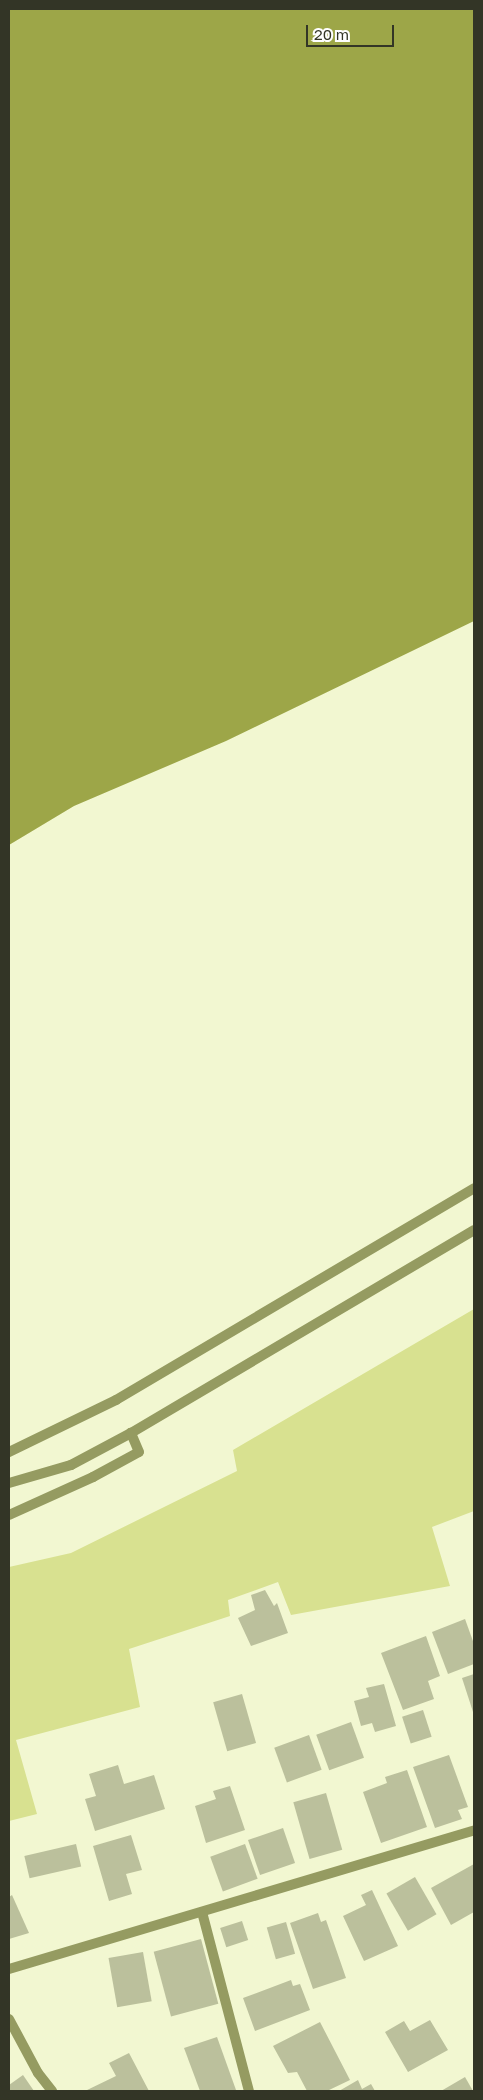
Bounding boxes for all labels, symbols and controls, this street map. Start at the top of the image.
scale bar [308,15,396,47]
text: 20 m [314,25,349,43]

